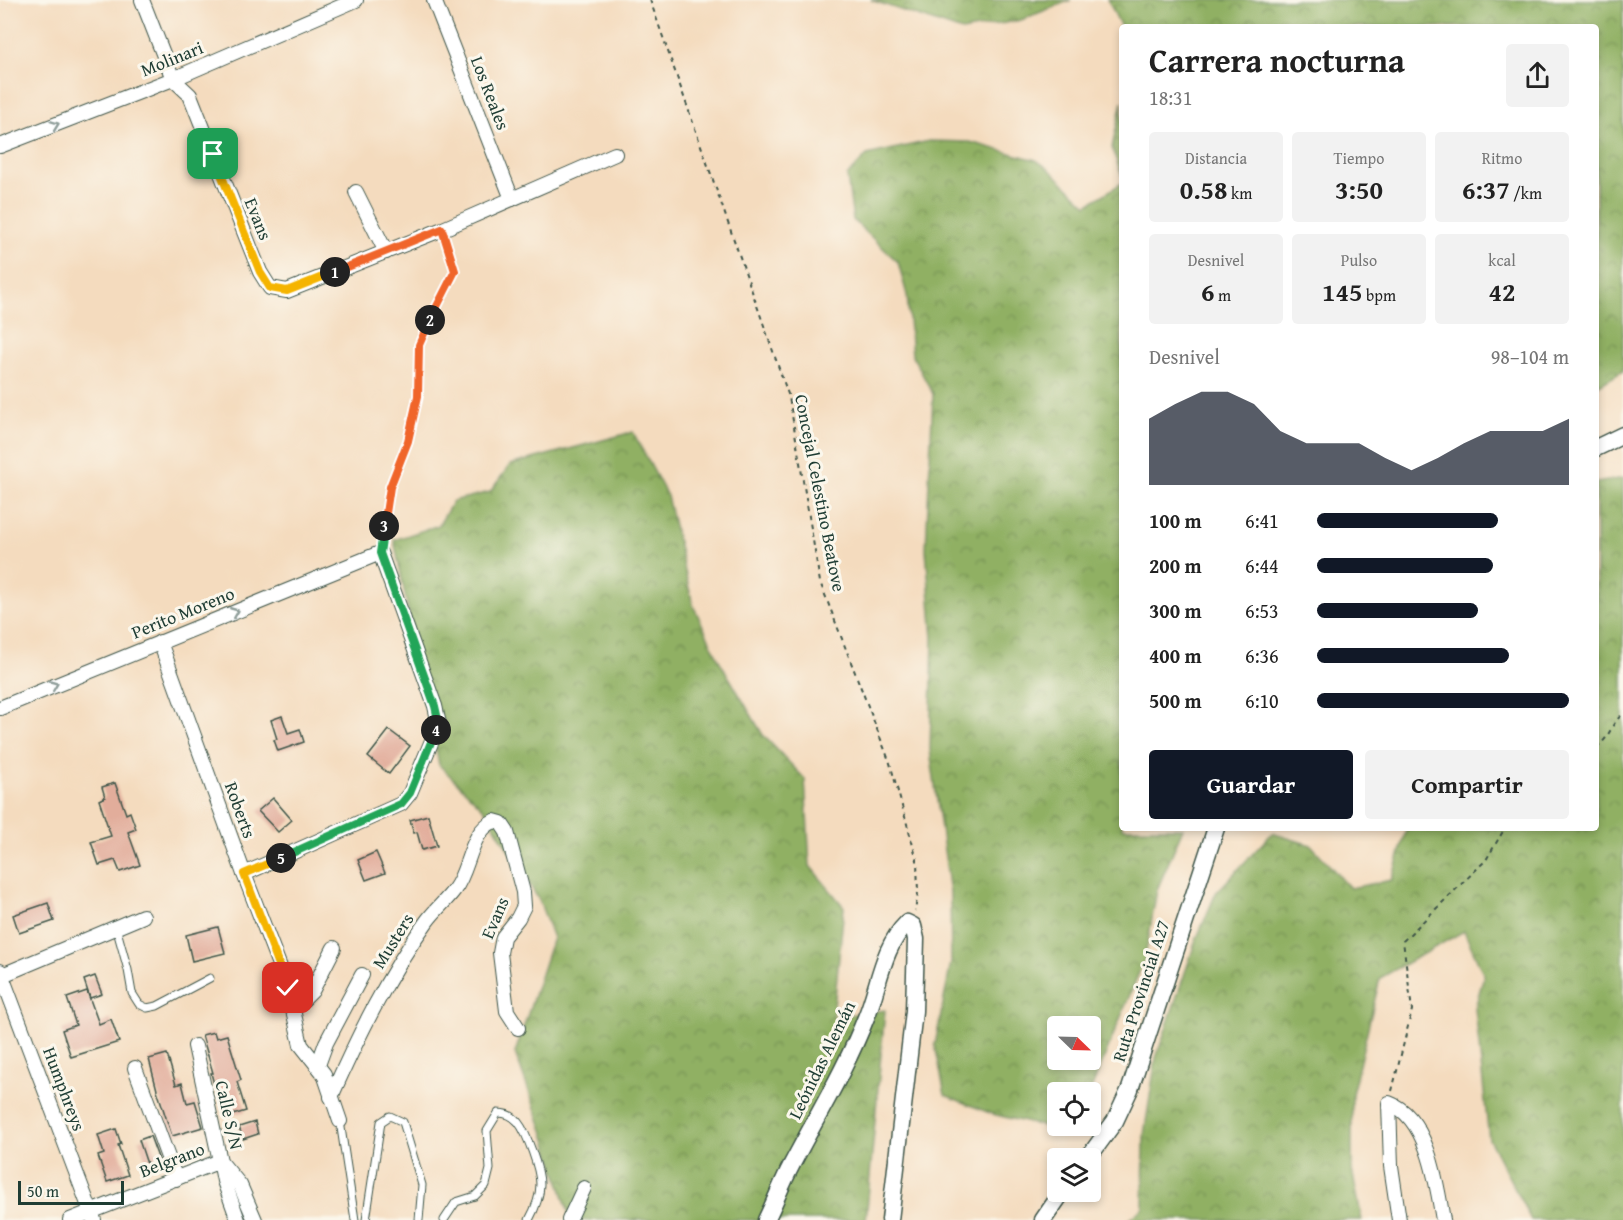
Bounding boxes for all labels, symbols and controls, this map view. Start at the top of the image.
street label: Molinari [137,34,207,83]
text: Carrera nocturna [1149,36,1405,84]
button: share [1506,44,1569,107]
street label: Los Reales [464,52,517,134]
text: 18:31 [1149,83,1192,112]
one-way arrow [48,120,59,132]
pin [187,128,238,179]
icon: arrive [196,137,229,170]
text: Distancia [1185,146,1247,170]
text: Tiempo [1334,146,1384,170]
text: Ritmo [1482,146,1522,170]
text: 0.58 [1180,170,1228,209]
text: 3:50 [1335,170,1383,209]
text: 6:37 [1462,170,1510,209]
text: km [1228,181,1252,205]
text: /km [1510,181,1542,205]
street label: Evans [238,194,279,244]
text: Desnivel [1188,248,1244,272]
text: Pulso [1341,248,1377,272]
text: kcal [1488,248,1516,272]
pin: 1 [320,257,350,287]
text: 1 [331,260,339,284]
text: 6 [1201,272,1214,311]
text: 145 [1322,272,1362,311]
text: 42 [1489,272,1515,311]
text: m [1214,283,1231,307]
text: bpm [1362,283,1396,307]
pin: 2 [415,305,445,335]
text: 2 [426,308,434,332]
text: Desnivel [1149,342,1220,371]
text: 98–104 m [1491,342,1569,371]
street label: Concejal Celestino Beatove [788,392,853,594]
text: 100 m [1149,506,1202,535]
text: 6:41 [1245,506,1279,535]
pin: 3 [369,511,399,541]
text: 3 [380,514,388,538]
text: 200 m [1149,551,1202,580]
text: 6:44 [1245,551,1279,580]
street label: Perito Moreno [127,580,238,645]
text: 300 m [1149,596,1202,625]
text: 6:53 [1245,596,1279,625]
one-way arrow [228,607,239,619]
text: 400 m [1149,641,1202,670]
text: 6:36 [1245,641,1279,670]
one-way arrow [48,680,59,692]
text: 500 m [1149,686,1202,715]
text: 6:10 [1245,686,1279,715]
pin: 4 [421,715,451,745]
text: 4 [432,718,440,742]
button: Guardar [1149,750,1353,819]
button: Compartir [1365,750,1569,819]
street label: Roberts [218,778,263,842]
pin: 5 [266,843,296,873]
text: 5 [277,846,285,870]
street label: Evans [474,893,515,943]
street label: Musters [365,908,420,974]
street label: Ruta Provincial A27 [1105,917,1176,1065]
pin [262,962,313,1013]
icon: check [271,971,304,1004]
street label: Leónidas Alemán [781,996,862,1123]
north arrow [1047,1016,1101,1070]
map controls [1047,1016,1101,1202]
street label: Humphreys [36,1043,93,1135]
street label: Calle S/N [208,1078,251,1152]
button: locate [1047,1082,1101,1136]
street label: Belgrano [135,1135,208,1184]
button: layers [1047,1148,1101,1202]
scale bar [18,1178,124,1206]
text: 50 m [27,1179,59,1203]

